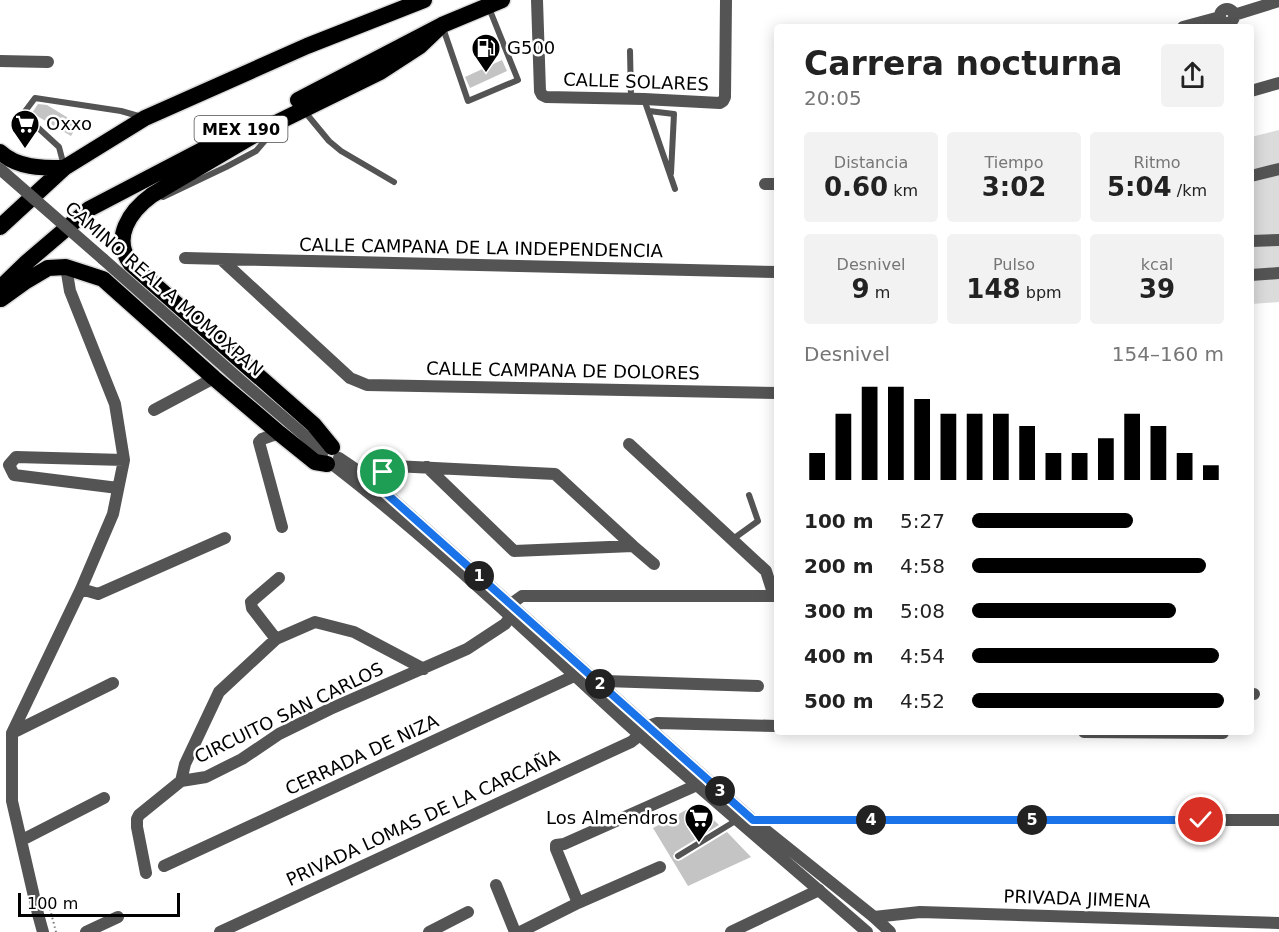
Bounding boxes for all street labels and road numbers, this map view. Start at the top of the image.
street label: CALLE SOLARES [563,68,709,95]
road number: MEX 190 [194,116,288,142]
street label: CAMINO REAL A MOMOXPAN [61,197,267,380]
street label: CALLE CAMPANA DE LA INDEPENDENCIA [299,234,664,261]
street label: CALLE CAMPANA DE DOLORES [426,358,700,383]
street label: CIRCUITO SAN CARLOS [191,658,386,767]
street label: CERRADA DE NIZA [282,710,442,799]
street label: PRIVADA LOMAS DE LA CARCAÑA [283,745,563,890]
street label: PRIVADA JIMENA [1003,885,1152,912]

